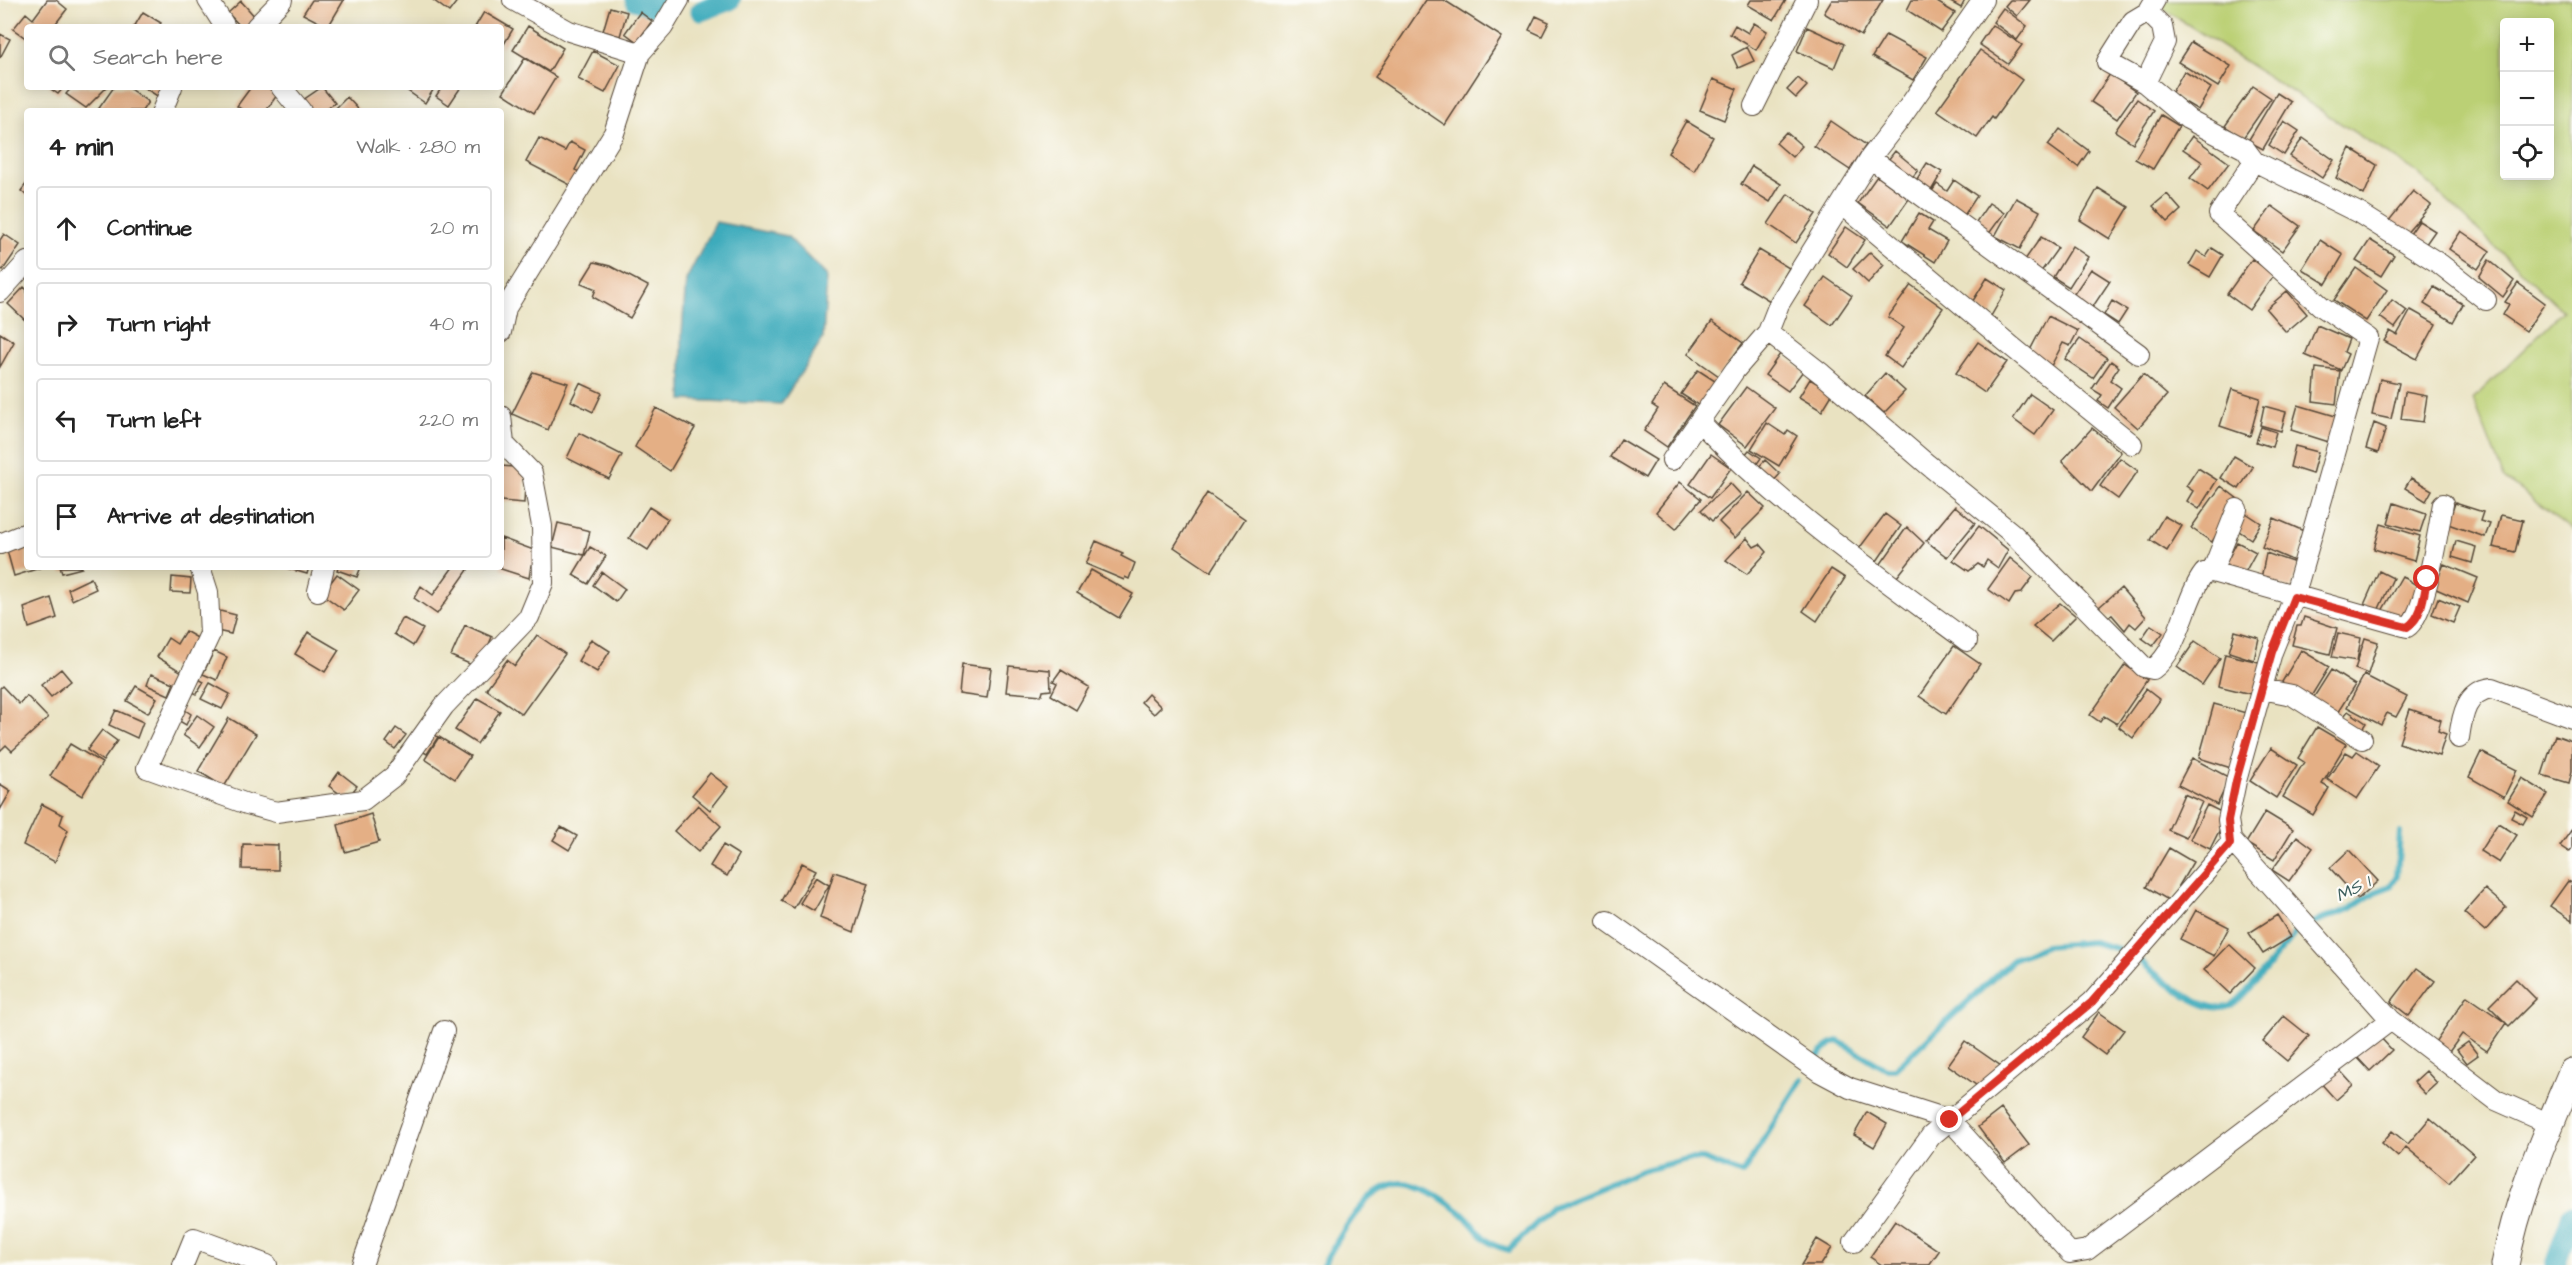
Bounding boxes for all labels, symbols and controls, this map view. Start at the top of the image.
map controls [2500,18,2554,180]
button: + [2500,18,2554,72]
search box [24,24,504,90]
icon: search [45,41,78,74]
text: Search here [93,42,223,73]
button: − [2500,72,2554,126]
button: locate [2500,126,2554,180]
text: 4 min [48,129,113,165]
text: Walk · 280 m [356,133,480,161]
icon: ahead [50,212,83,245]
text: Continue [107,213,192,244]
text: 20 m [430,214,478,242]
icon: right [50,308,83,341]
text: Turn right [107,309,210,340]
text: 40 m [428,310,478,338]
icon: left [50,404,83,437]
text: Turn left [107,405,201,436]
text: 220 m [419,406,478,434]
icon: arrive [50,500,83,533]
text: Arrive at destination [107,501,314,532]
route start [2413,565,2439,591]
water label: MS 1 [2331,868,2377,908]
route end [1936,1106,1962,1132]

